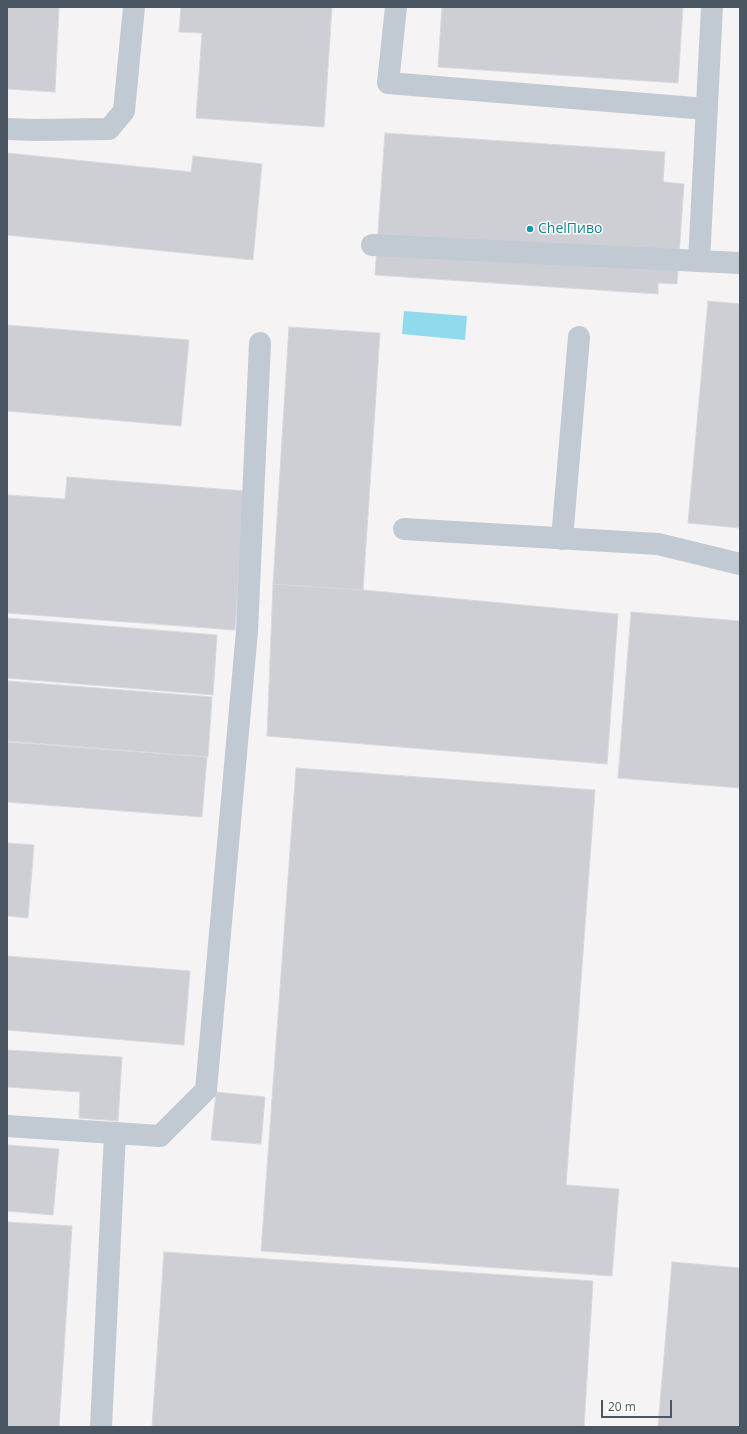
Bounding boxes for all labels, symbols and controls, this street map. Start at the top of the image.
place label: ChelПиво [538,221,602,237]
marker: ChelПиво [525,224,535,234]
scale bar [603,1392,674,1418]
text: 20 m [608,1398,636,1415]

